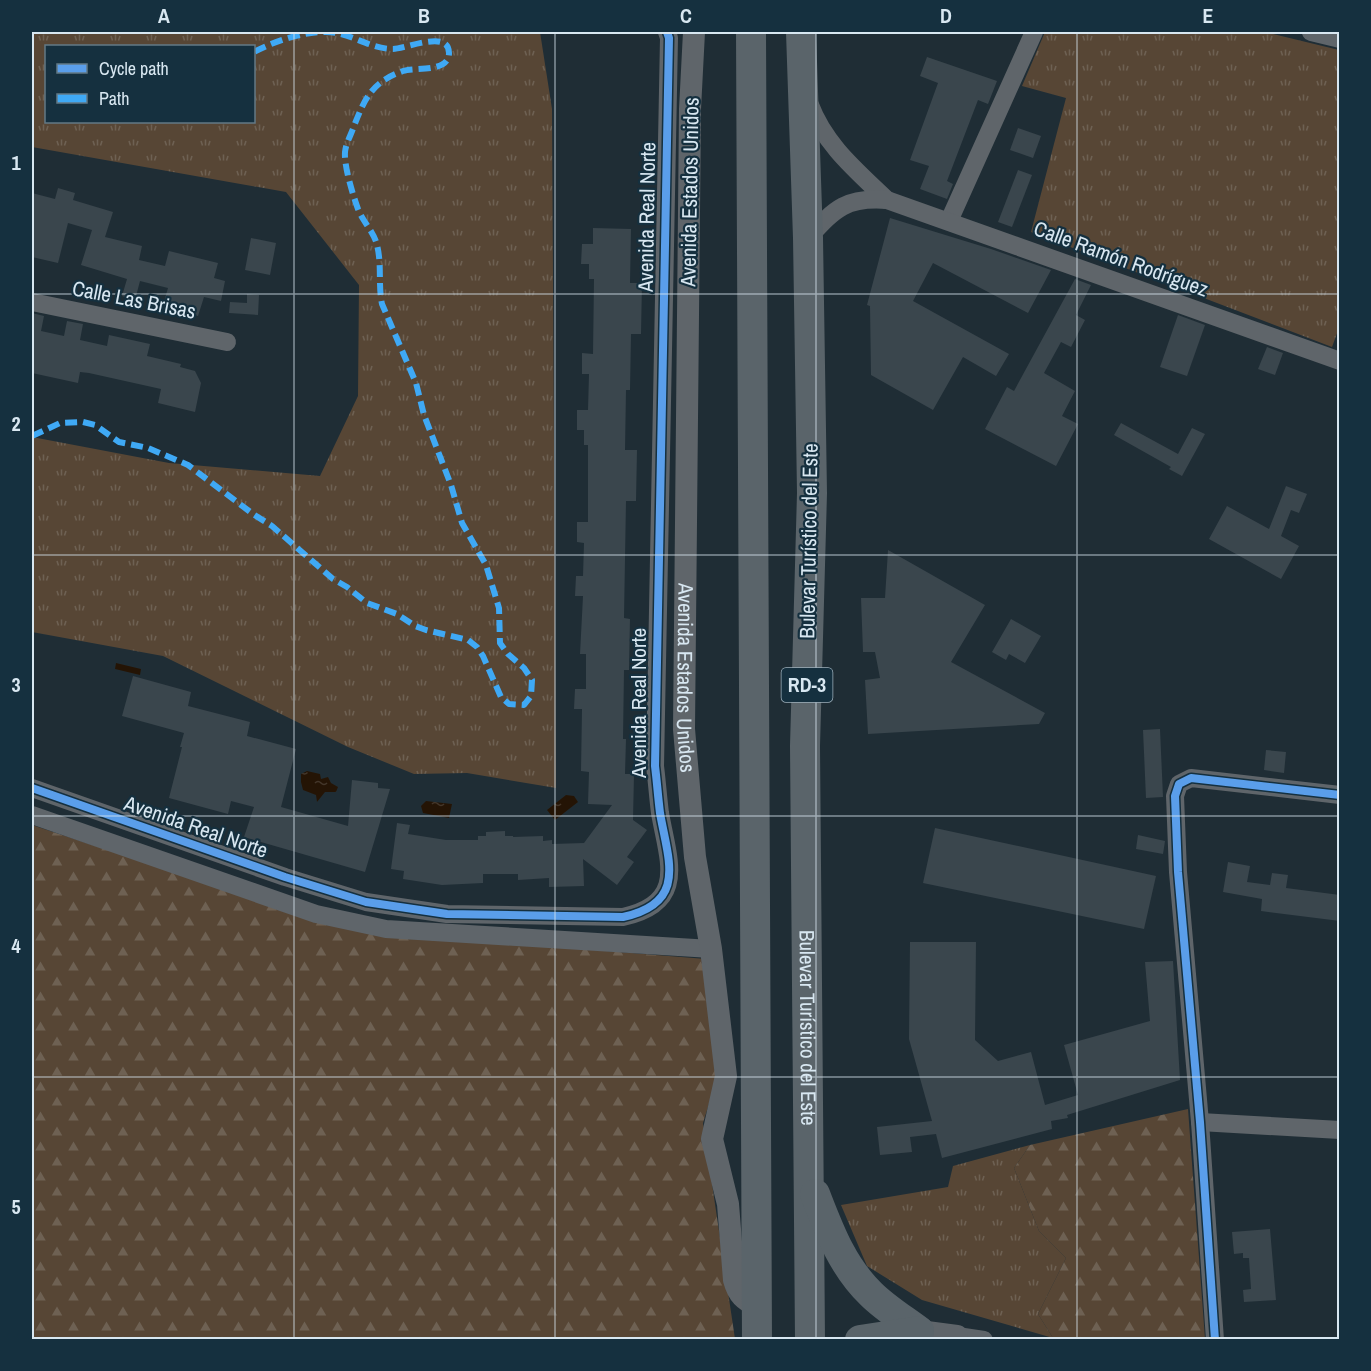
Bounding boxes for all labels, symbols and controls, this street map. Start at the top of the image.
text: A [158,2,170,29]
text: B [418,2,430,29]
text: C [680,2,692,29]
text: D [940,2,952,29]
text: E [1203,2,1214,29]
legend [45,45,255,123]
text: Cycle path [99,56,169,81]
text: Path [99,86,129,111]
street label: Avenida Estados Unidos [673,97,706,288]
street label: Avenida Real Norte [631,142,662,293]
text: 1 [11,149,21,176]
street label: Calle Ramón Rodríguez [1030,213,1213,304]
street label: Calle Las Brisas [70,273,198,326]
text: 2 [11,410,21,437]
street label: Bulevar Turístico del Este [792,443,825,639]
street label: Avenida Estados Unidos [670,582,703,774]
street label: Avenida Real Norte [624,628,653,779]
road number: RD-3 [782,668,832,702]
text: 3 [11,671,21,698]
street label: Avenida Real Norte [120,788,272,865]
street label: Bulevar Turístico del Este [793,930,823,1126]
text: 4 [11,932,21,959]
text: 5 [11,1193,21,1220]

